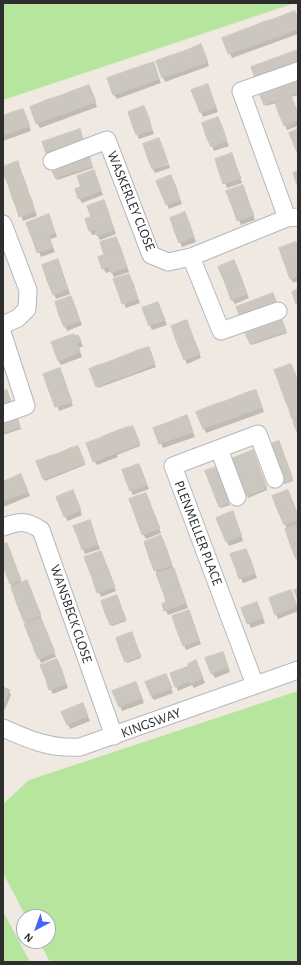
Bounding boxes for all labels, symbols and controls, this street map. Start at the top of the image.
street label: WASKERLEY CLOSE [103,149,159,253]
street label: PLENMELLER PLACE [170,478,226,588]
street label: WANSBECK CLOSE [46,563,96,665]
street label: KINGSWAY [119,704,183,742]
north arrow [16,909,56,949]
text: N [22,931,35,944]

